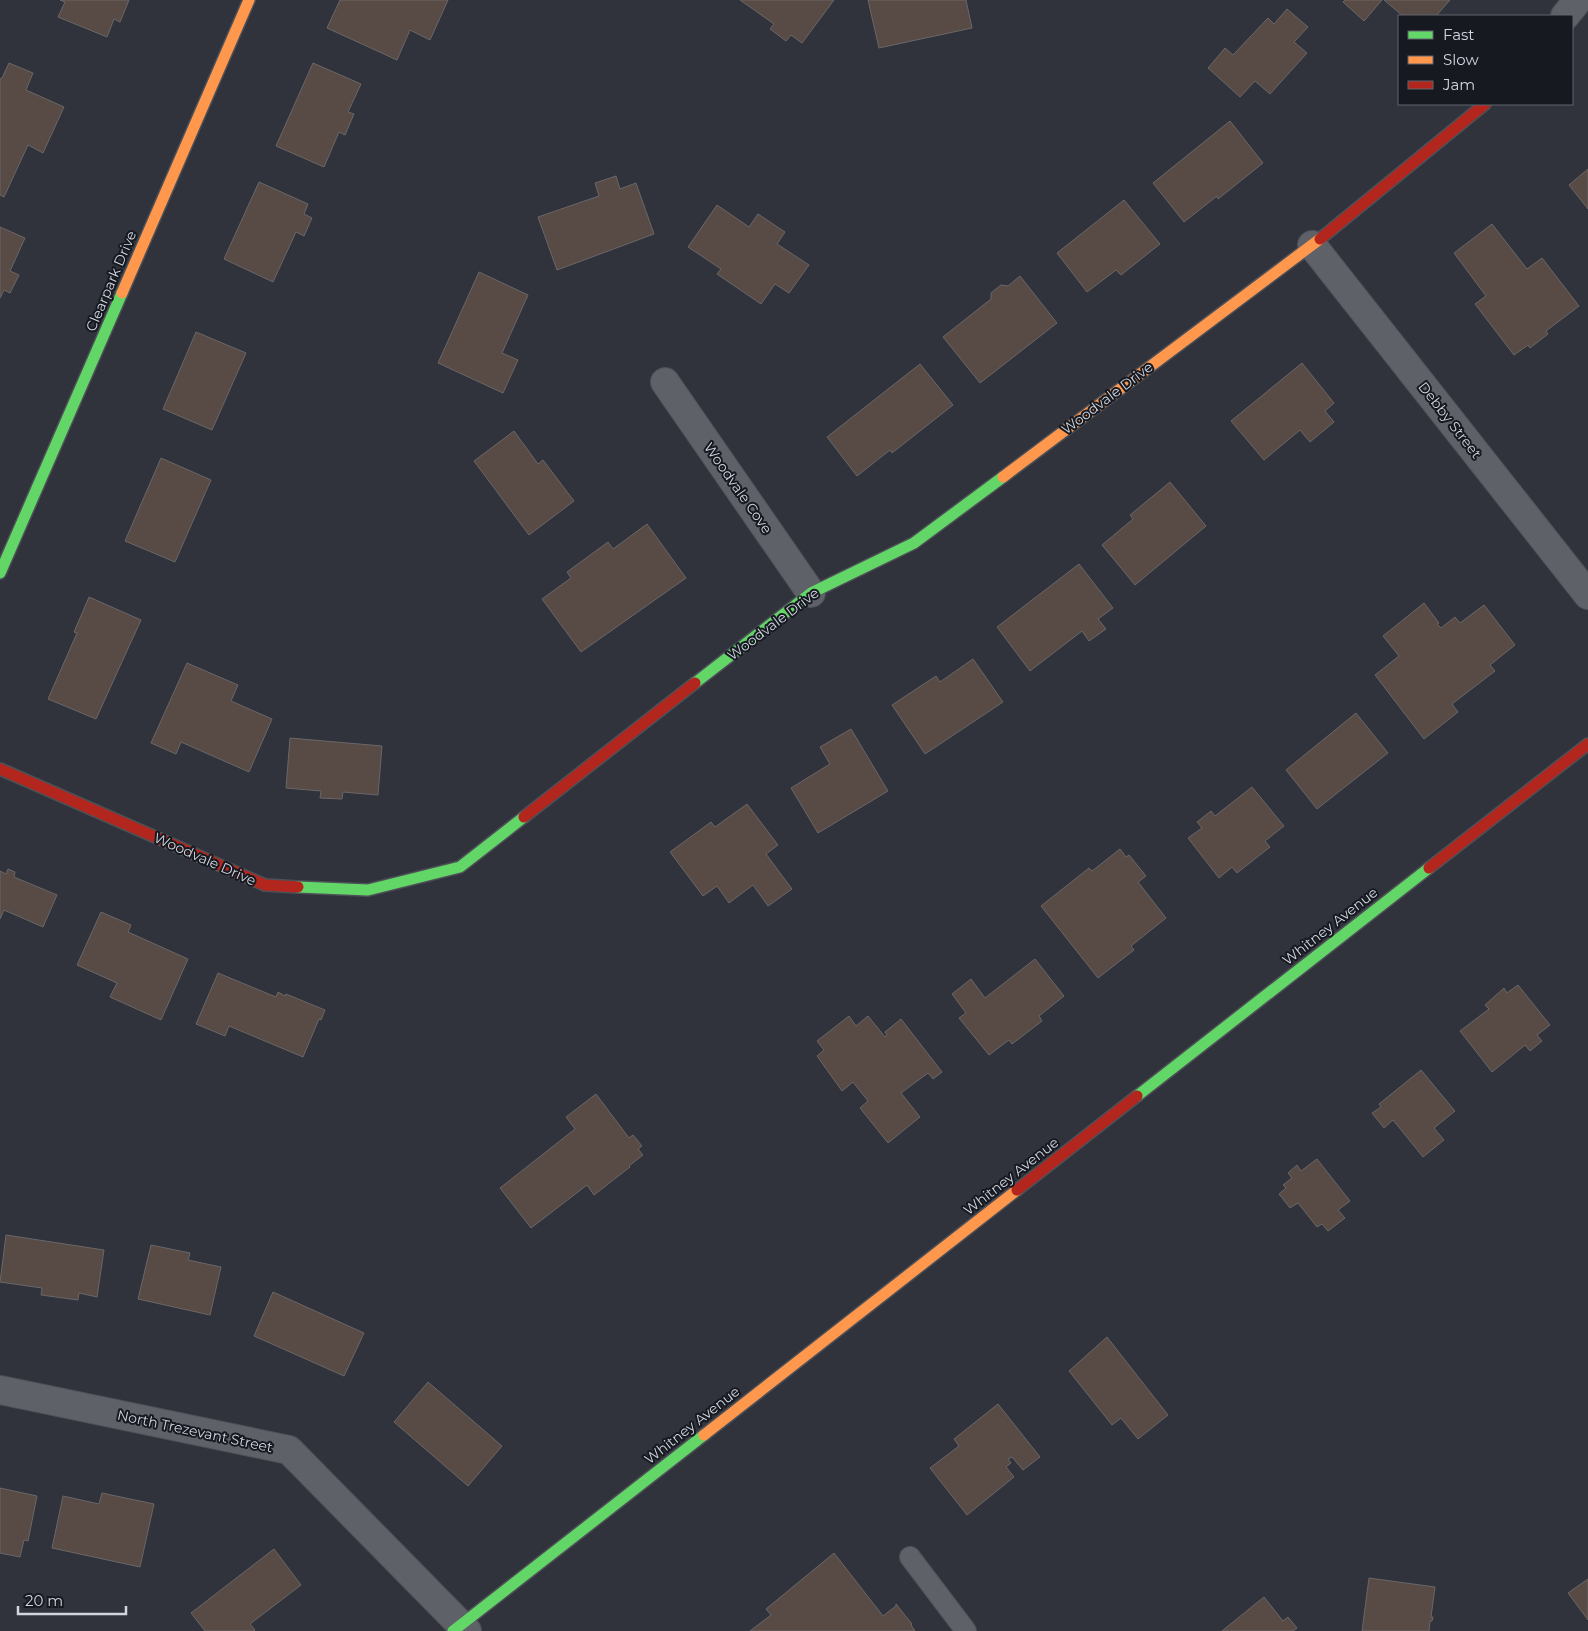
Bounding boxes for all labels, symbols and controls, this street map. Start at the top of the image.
legend [1398,15,1573,105]
text: Fast [1443,25,1474,44]
text: Slow [1443,50,1479,69]
text: Jam [1442,75,1475,94]
street label: Clearpark Drive [82,228,140,334]
street label: Woodvale Drive [1058,358,1156,438]
street label: Debby Street [1414,378,1486,462]
street label: Woodvale Cove [700,439,776,537]
street label: Woodvale Drive [724,584,822,664]
street label: Woodvale Drive [151,828,259,890]
street label: Whitney Avenue [1279,883,1381,969]
street label: Whitney Avenue [960,1133,1062,1219]
street label: Whitney Avenue [641,1382,743,1468]
street label: North Trezevant Street [116,1406,275,1456]
scale bar [18,1584,125,1616]
text: 20 m [25,1591,63,1610]

